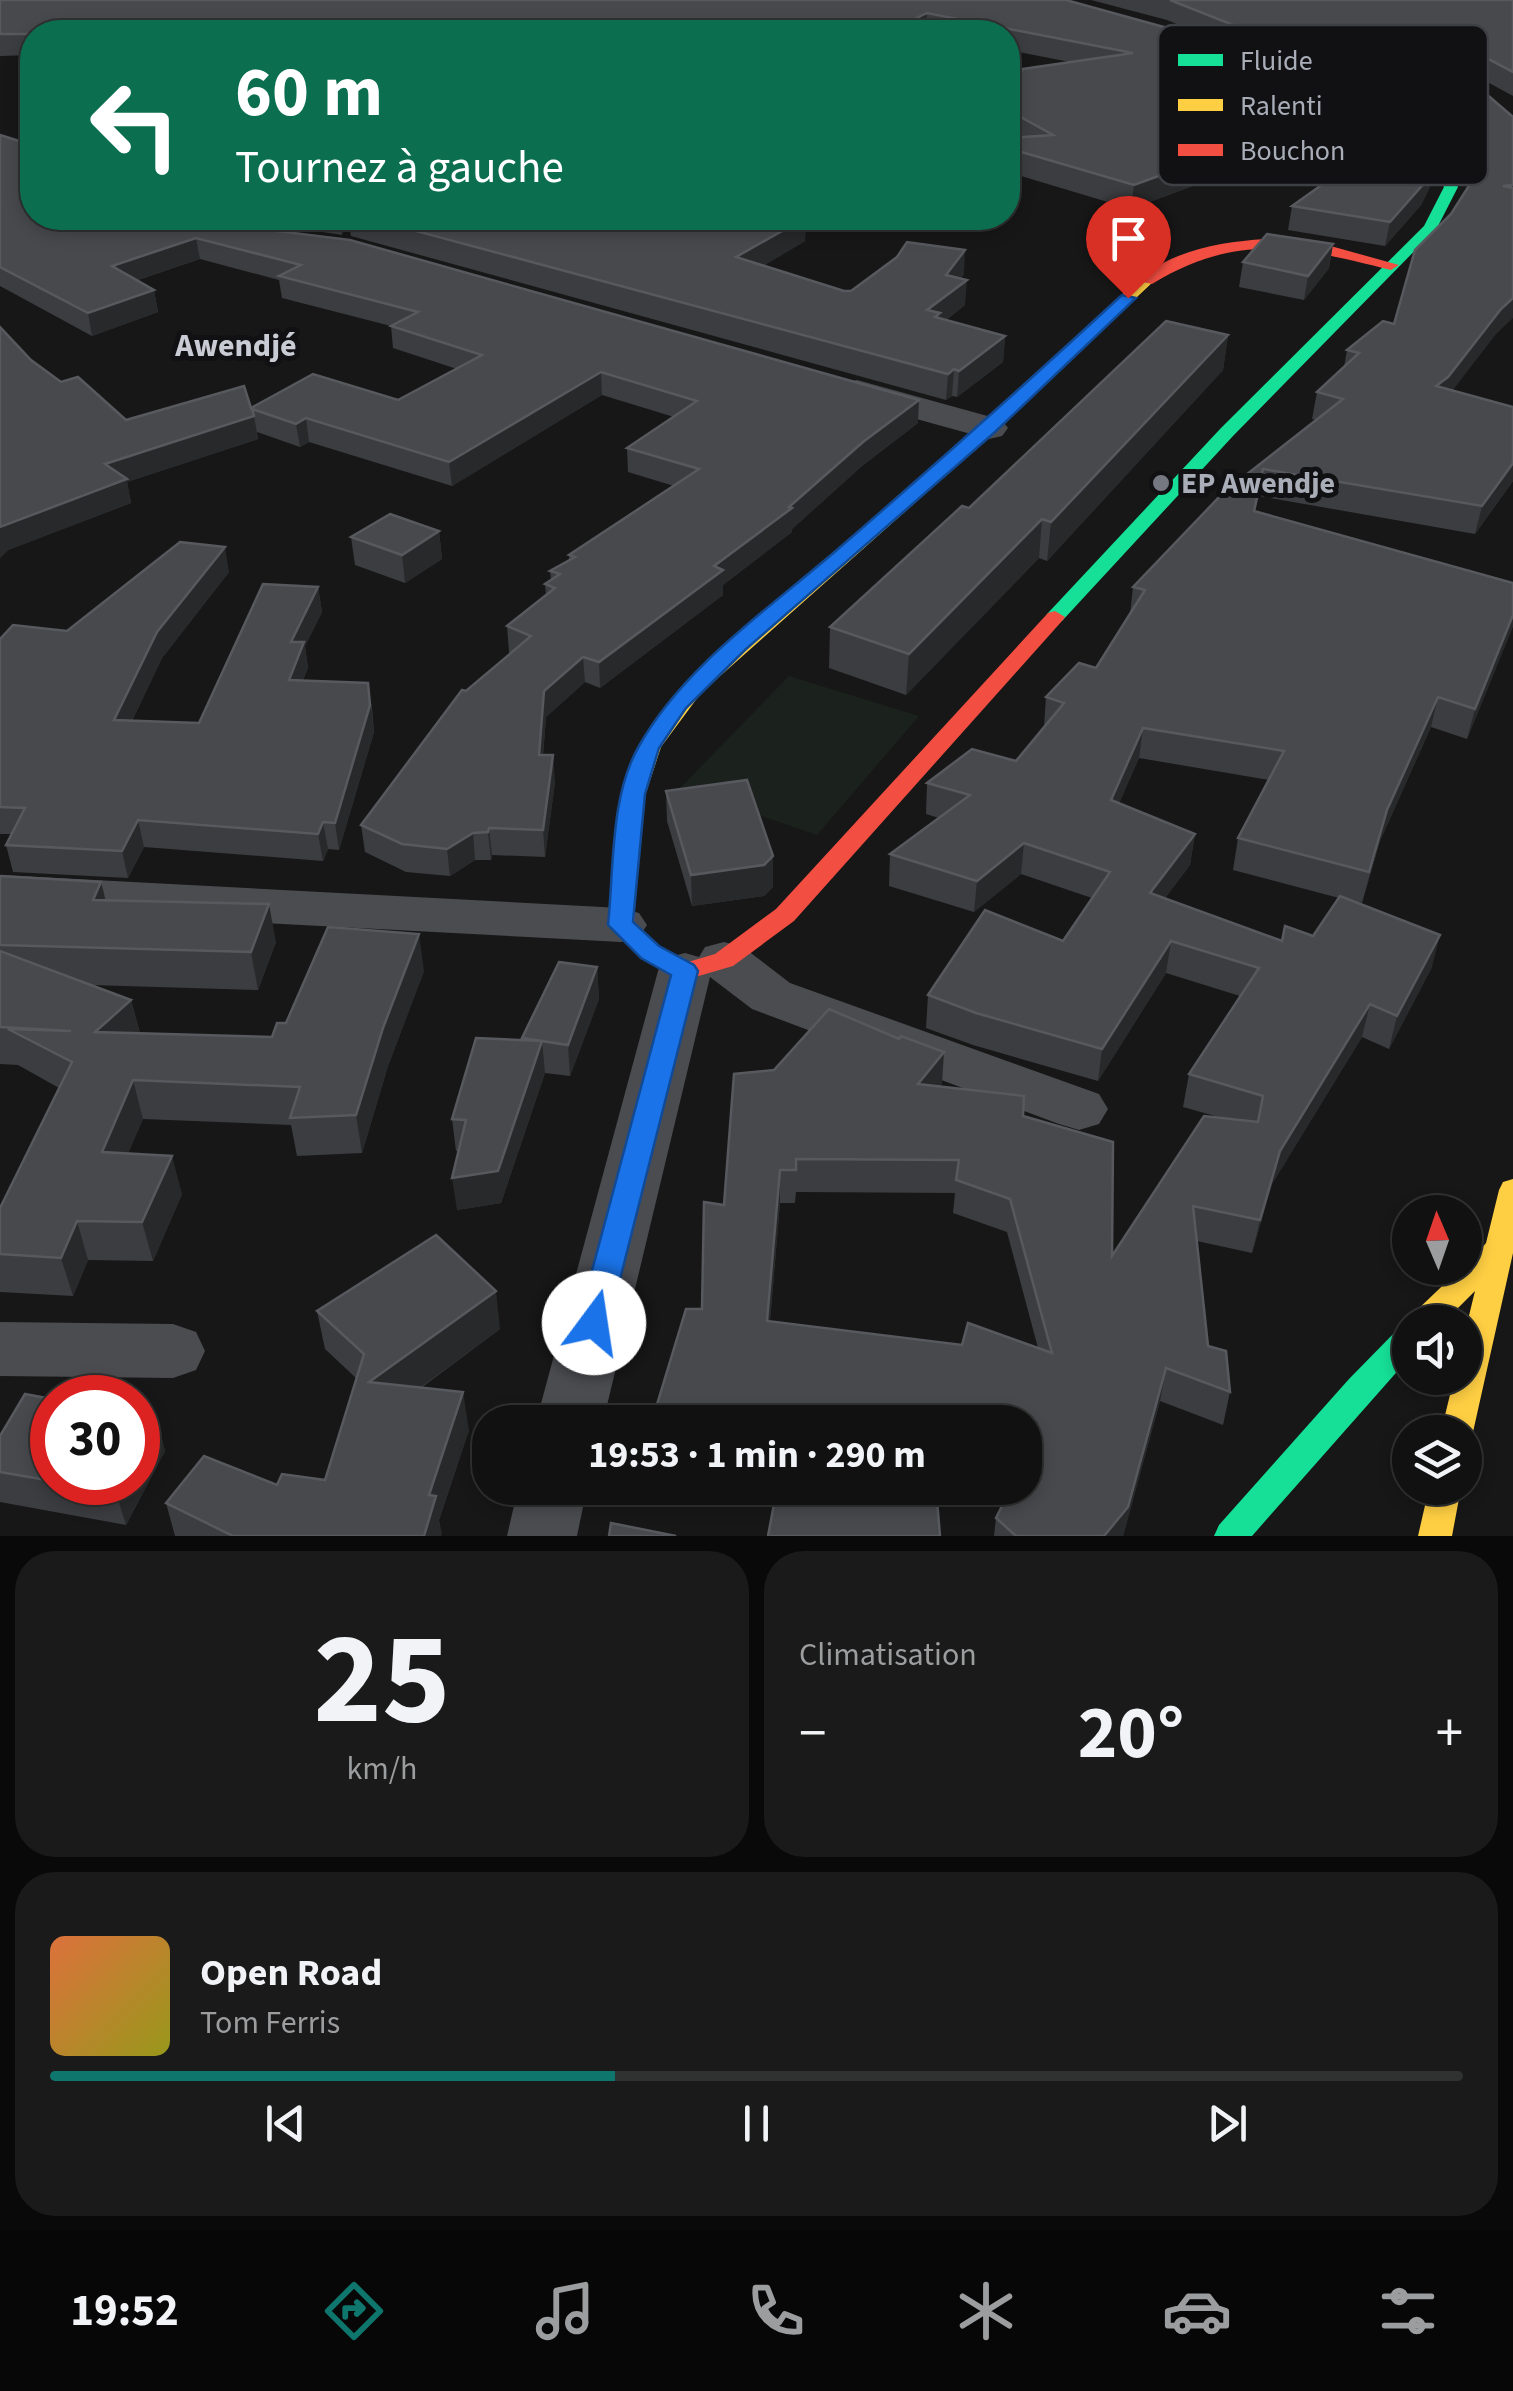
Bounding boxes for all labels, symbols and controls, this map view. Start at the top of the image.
legend [1158,25,1488,185]
text: Fluide [1240,41,1313,81]
text: 60 m [235,43,383,143]
icon: left [70,60,200,190]
text: Ralenti [1240,86,1323,126]
text: Bouchon [1240,131,1345,171]
text: Tournez à gauche [235,136,564,200]
pin [1086,196,1171,299]
icon: arrive [1101,211,1156,266]
district label: Awendjé [174,323,297,369]
place label: EP Awendje [1181,462,1335,505]
marker: EP Awendje [1150,472,1172,494]
north arrow [1392,1195,1482,1285]
map controls [1392,1195,1482,1505]
position arrow [542,1271,646,1375]
button: sound [1392,1305,1482,1395]
speed limit sign: 30 [30,1375,160,1505]
button: layers [1392,1415,1482,1505]
text: 19:53 · 1 min · 290 m [588,1428,926,1482]
text: 25 [313,1588,451,1773]
text: Climatisation [799,1632,977,1678]
text: 20° [1078,1680,1184,1787]
text: − [799,1695,826,1773]
text: + [1436,1695,1463,1773]
text: km/h [347,1746,417,1792]
text: Open Road [200,1946,382,2000]
text: Tom Ferris [200,2000,340,2046]
icon: previous [258,2096,313,2151]
icon: pause [729,2096,784,2151]
icon: next [1200,2096,1255,2151]
icon: directions [319,2276,389,2346]
icon: music [530,2276,600,2346]
icon: phone [741,2276,811,2346]
icon: climate [951,2276,1021,2346]
icon: car [1162,2276,1232,2346]
icon: filters [1373,2276,1443,2346]
text: 19:52 [70,2279,179,2343]

